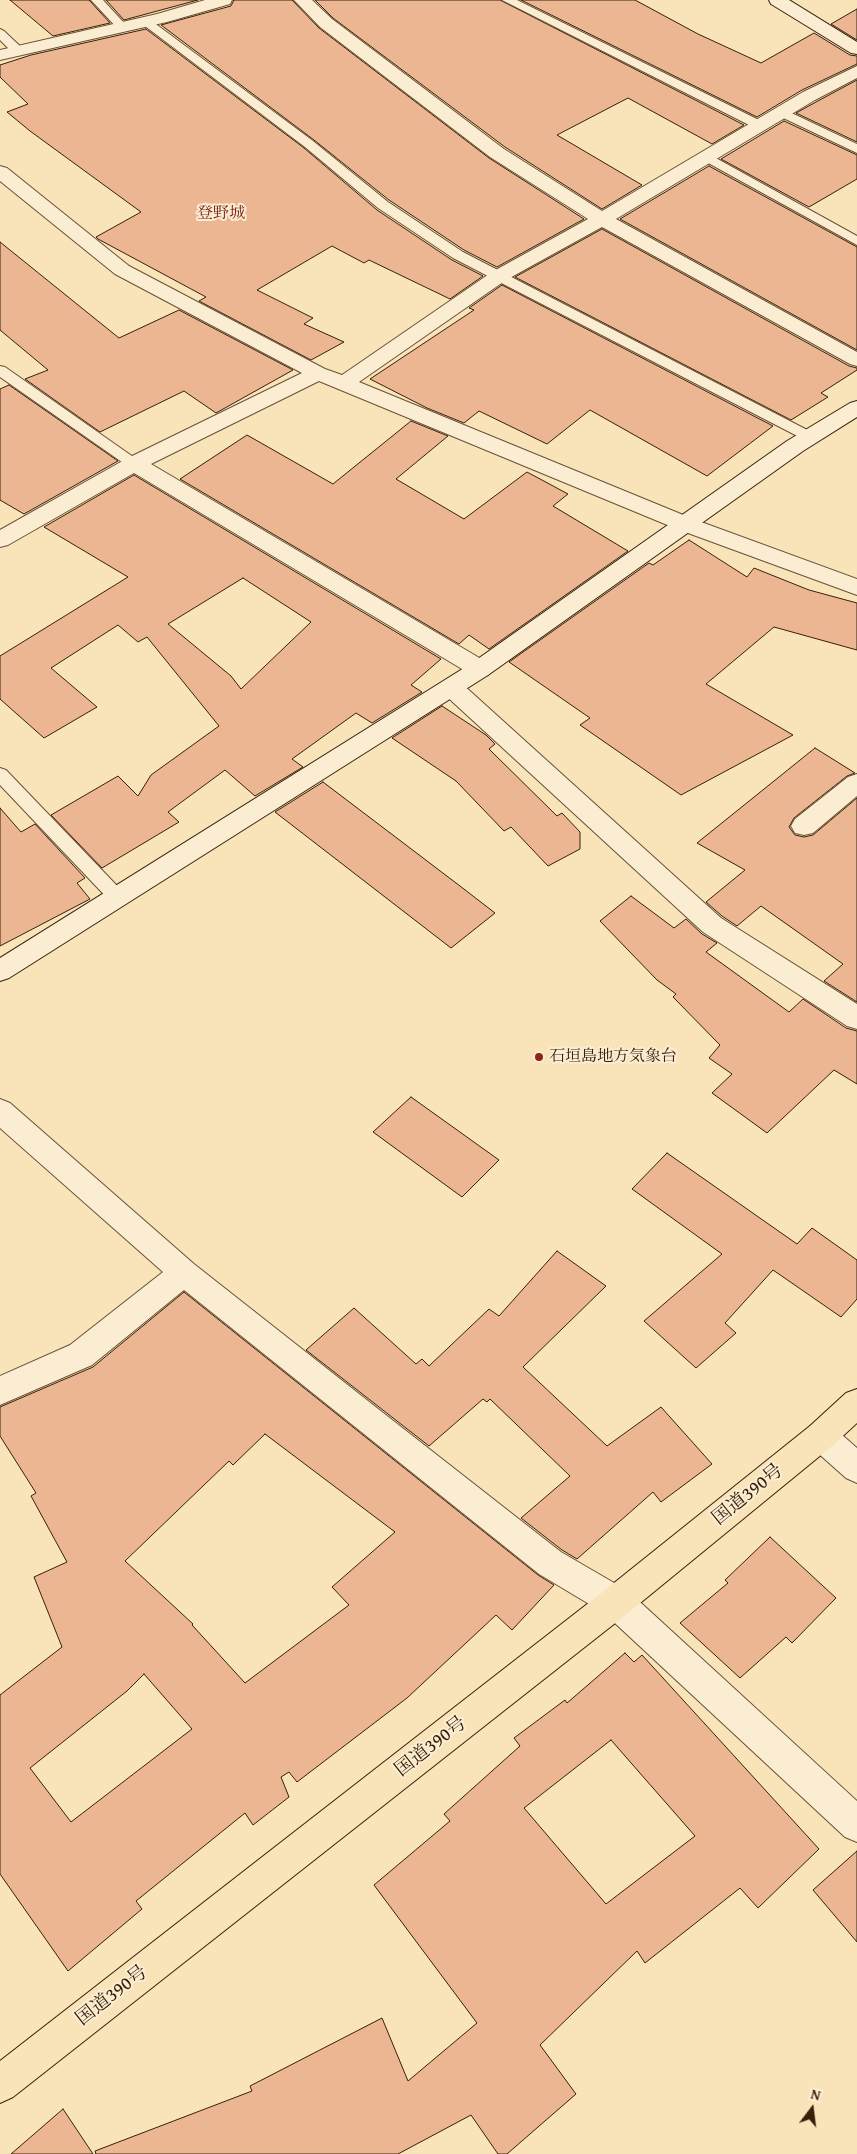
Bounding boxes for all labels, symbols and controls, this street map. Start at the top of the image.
district label: 登野城 [197,204,245,224]
place label: 石垣島地方気象台 [549,1047,677,1067]
marker: 石垣島地方気象台 [533,1051,545,1063]
street label: 国道390号 [708,1460,788,1530]
street label: 国道390号 [391,1712,471,1782]
street label: 国道390号 [72,1961,152,2031]
north arrow [787,2084,837,2134]
text: N [809,2084,823,2105]

